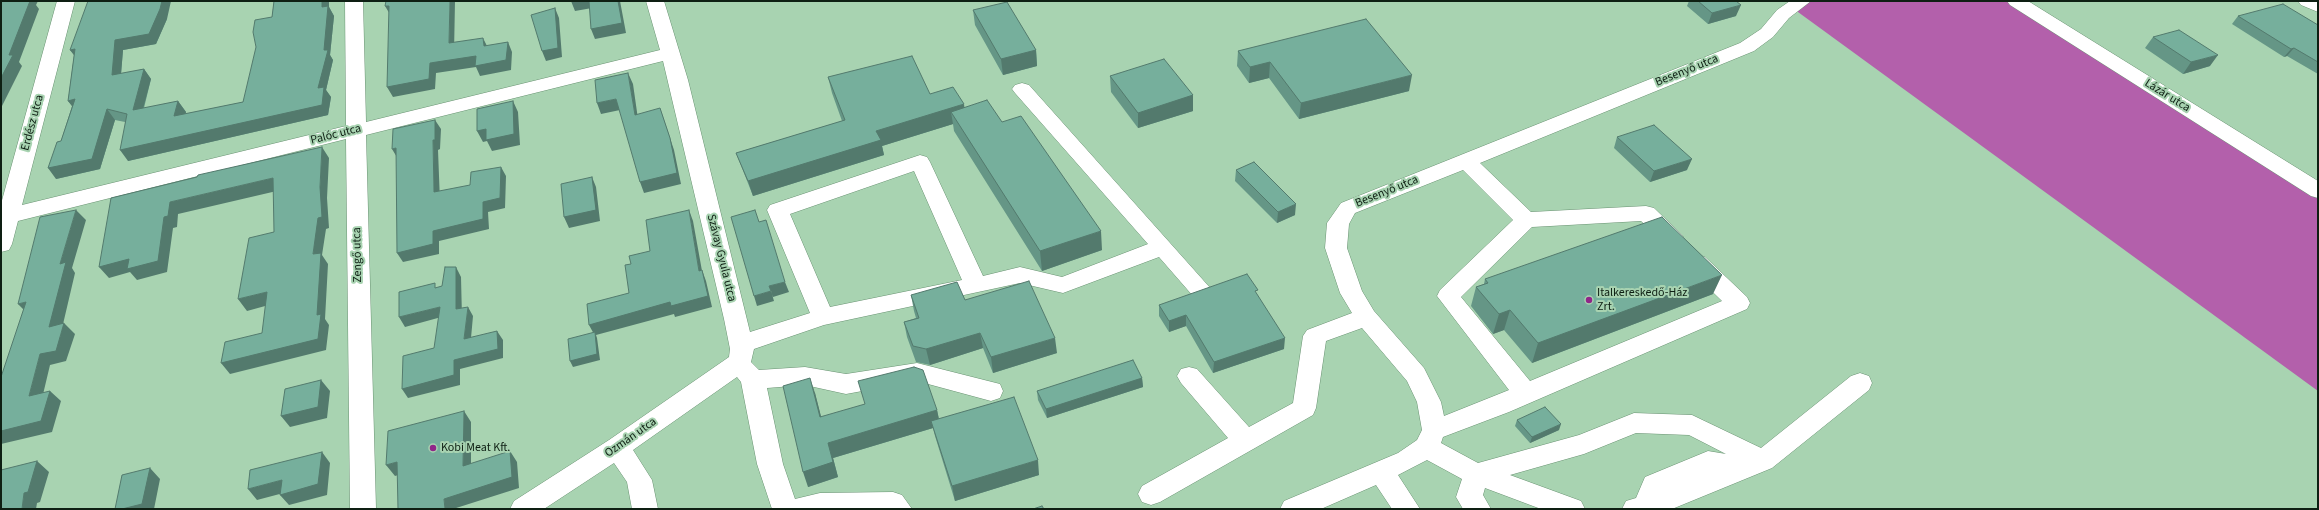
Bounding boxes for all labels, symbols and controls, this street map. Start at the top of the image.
street label: Besenyő utca [1653,52,1721,90]
street label: Lázár utca [2141,76,2193,116]
street label: Erdész utca [19,93,47,153]
street label: Palóc utca [309,122,363,148]
street label: Besenyő utca [1353,173,1421,211]
street label: Szávay Gyula utca [703,213,739,303]
street label: Zengő utca [350,227,366,283]
place label: Italkereskedő-Ház Zrt. [1597,286,1687,314]
marker: Italkereskedő-Ház Zrt. [1584,295,1594,305]
street label: Ozmán utca [602,415,660,461]
place label: Kobi Meat Kft. [441,441,510,455]
marker: Kobi Meat Kft. [428,443,438,453]

